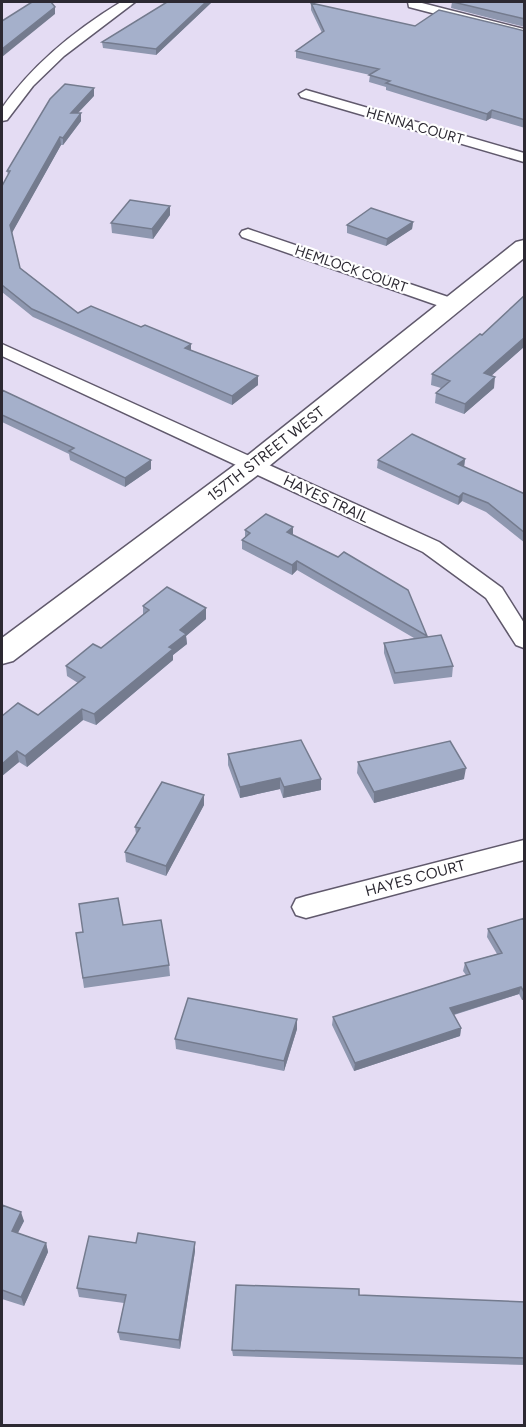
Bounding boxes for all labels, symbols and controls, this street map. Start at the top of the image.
street label: HENNA COURT [364,104,466,148]
street label: HEMLOCK COURT [292,242,410,296]
street label: 157TH STREET WEST [204,402,329,505]
street label: HAYES TRAIL [281,471,372,527]
street label: HAYES COURT [363,856,468,900]

